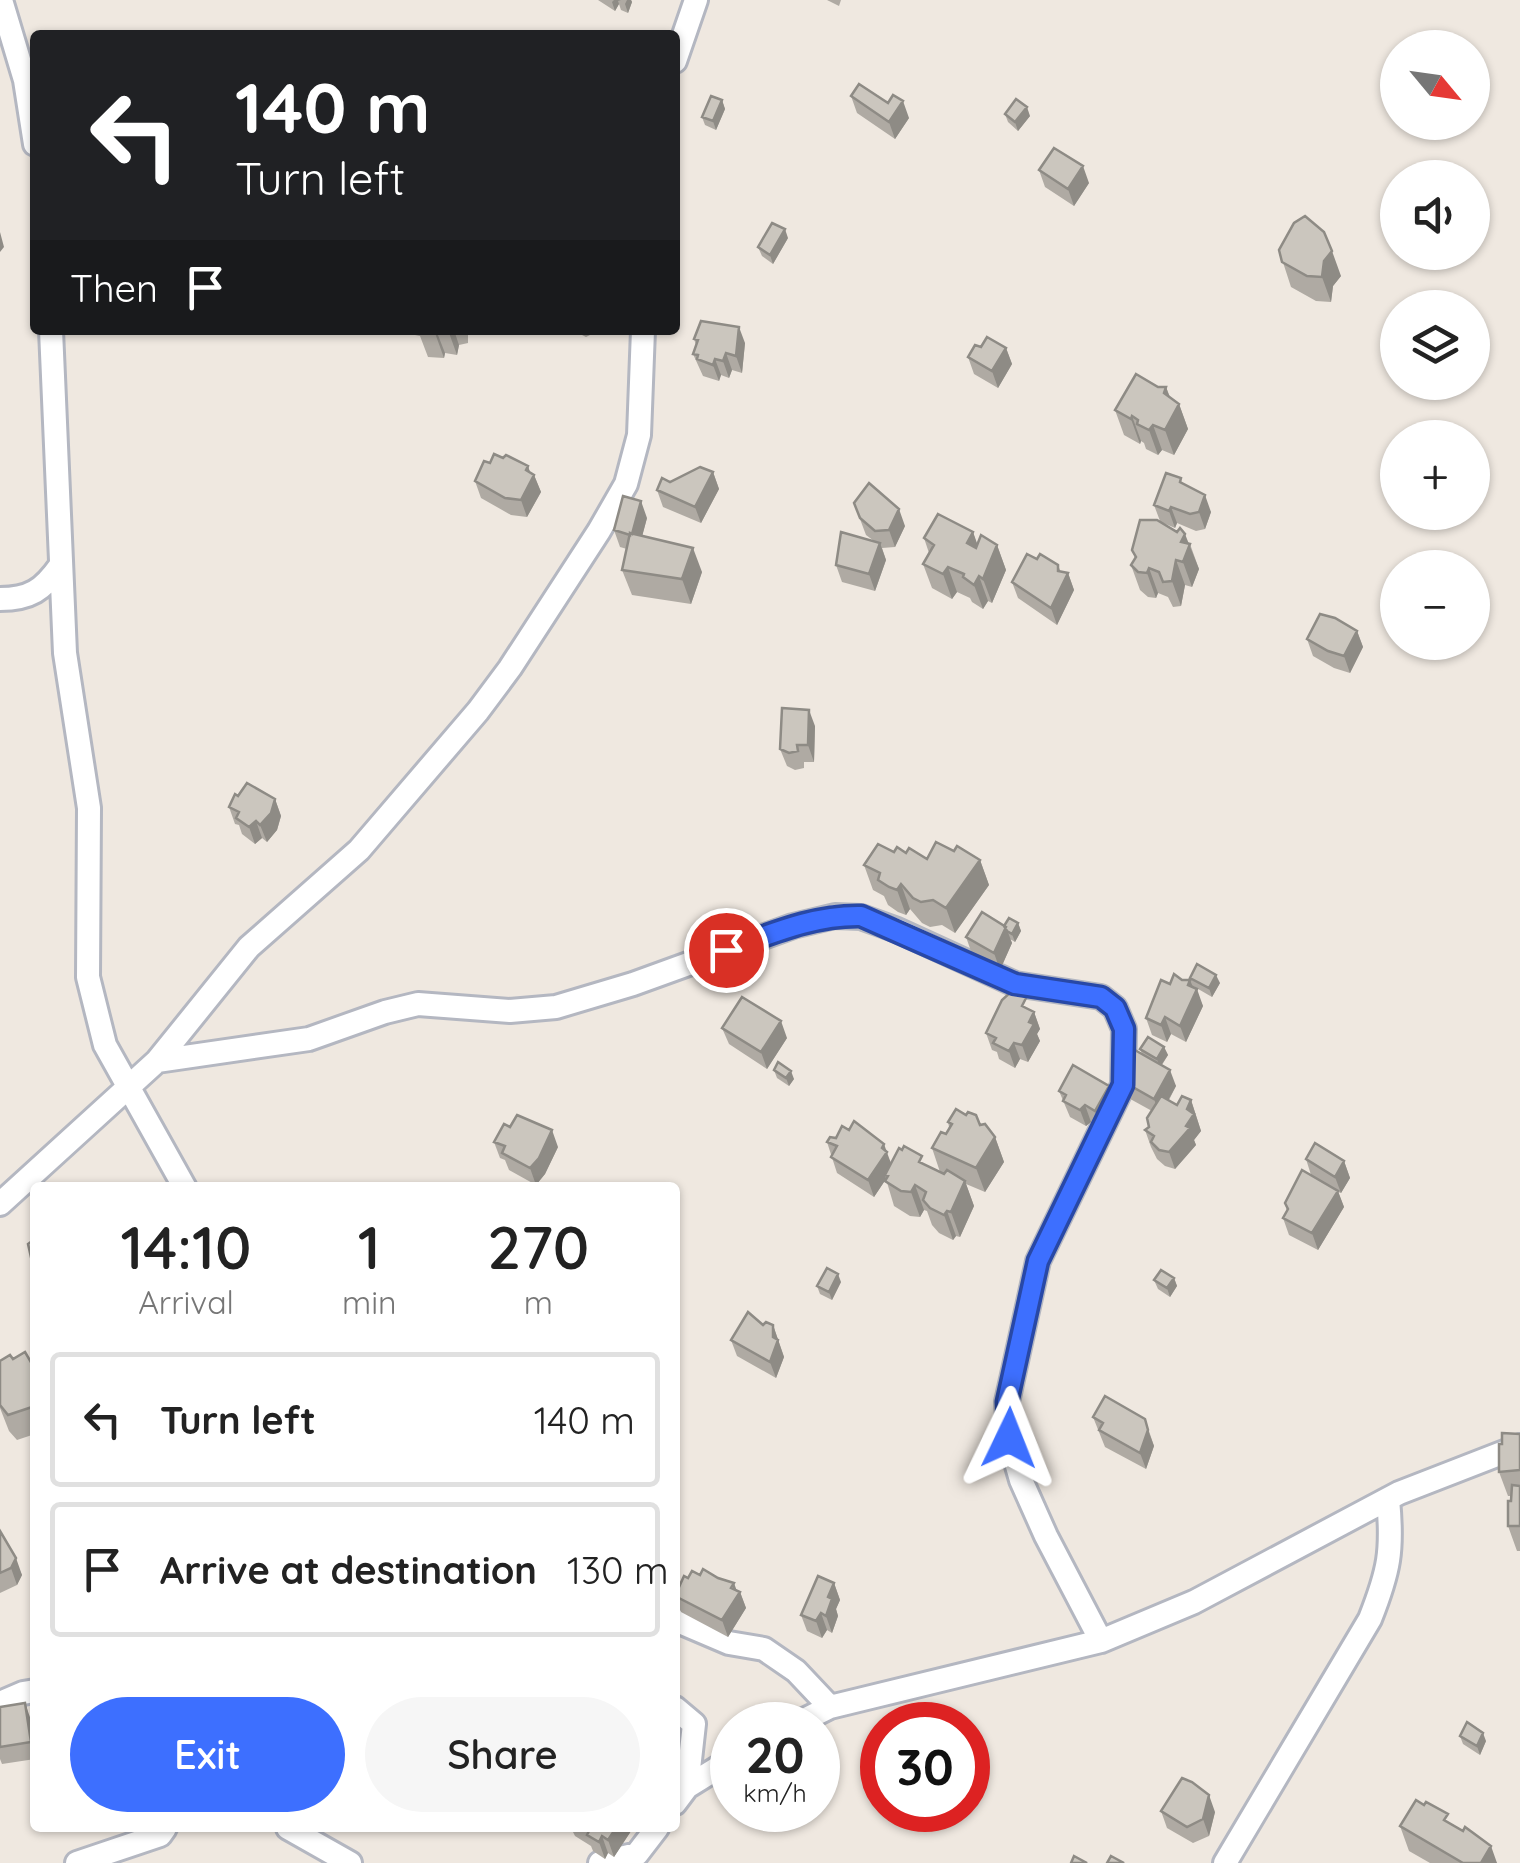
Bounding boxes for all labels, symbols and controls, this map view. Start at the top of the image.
north arrow [1380,30,1490,140]
map controls [1380,30,1490,660]
text: 140 m [235,63,431,151]
icon: left [70,70,200,200]
text: Turn left [235,150,405,206]
button: sound [1380,160,1490,270]
icon: arrive [178,260,233,315]
text: Then [70,264,158,312]
button: layers [1380,290,1490,400]
button: + [1380,420,1490,530]
button: − [1380,550,1490,660]
pin [684,908,769,993]
icon: arrive [699,923,754,978]
text: 14:10 [121,1209,251,1284]
text: 1 [358,1209,381,1284]
text: 270 [487,1209,589,1284]
text: Arrival [138,1282,234,1322]
text: min [342,1282,397,1322]
text: m [524,1282,553,1322]
position arrow [957,1386,1061,1490]
icon: left [75,1392,130,1447]
text: Turn left [160,1396,316,1444]
text: 140 m [534,1396,635,1444]
icon: arrive [75,1542,130,1597]
text: Arrive at destination [160,1546,537,1594]
text: 130 m [567,1546,669,1594]
button: Exit [70,1697,345,1812]
button: Share [365,1697,640,1812]
speed limit sign: 30 [860,1702,990,1832]
text: 20 [745,1723,805,1786]
text: km/h [743,1777,807,1808]

